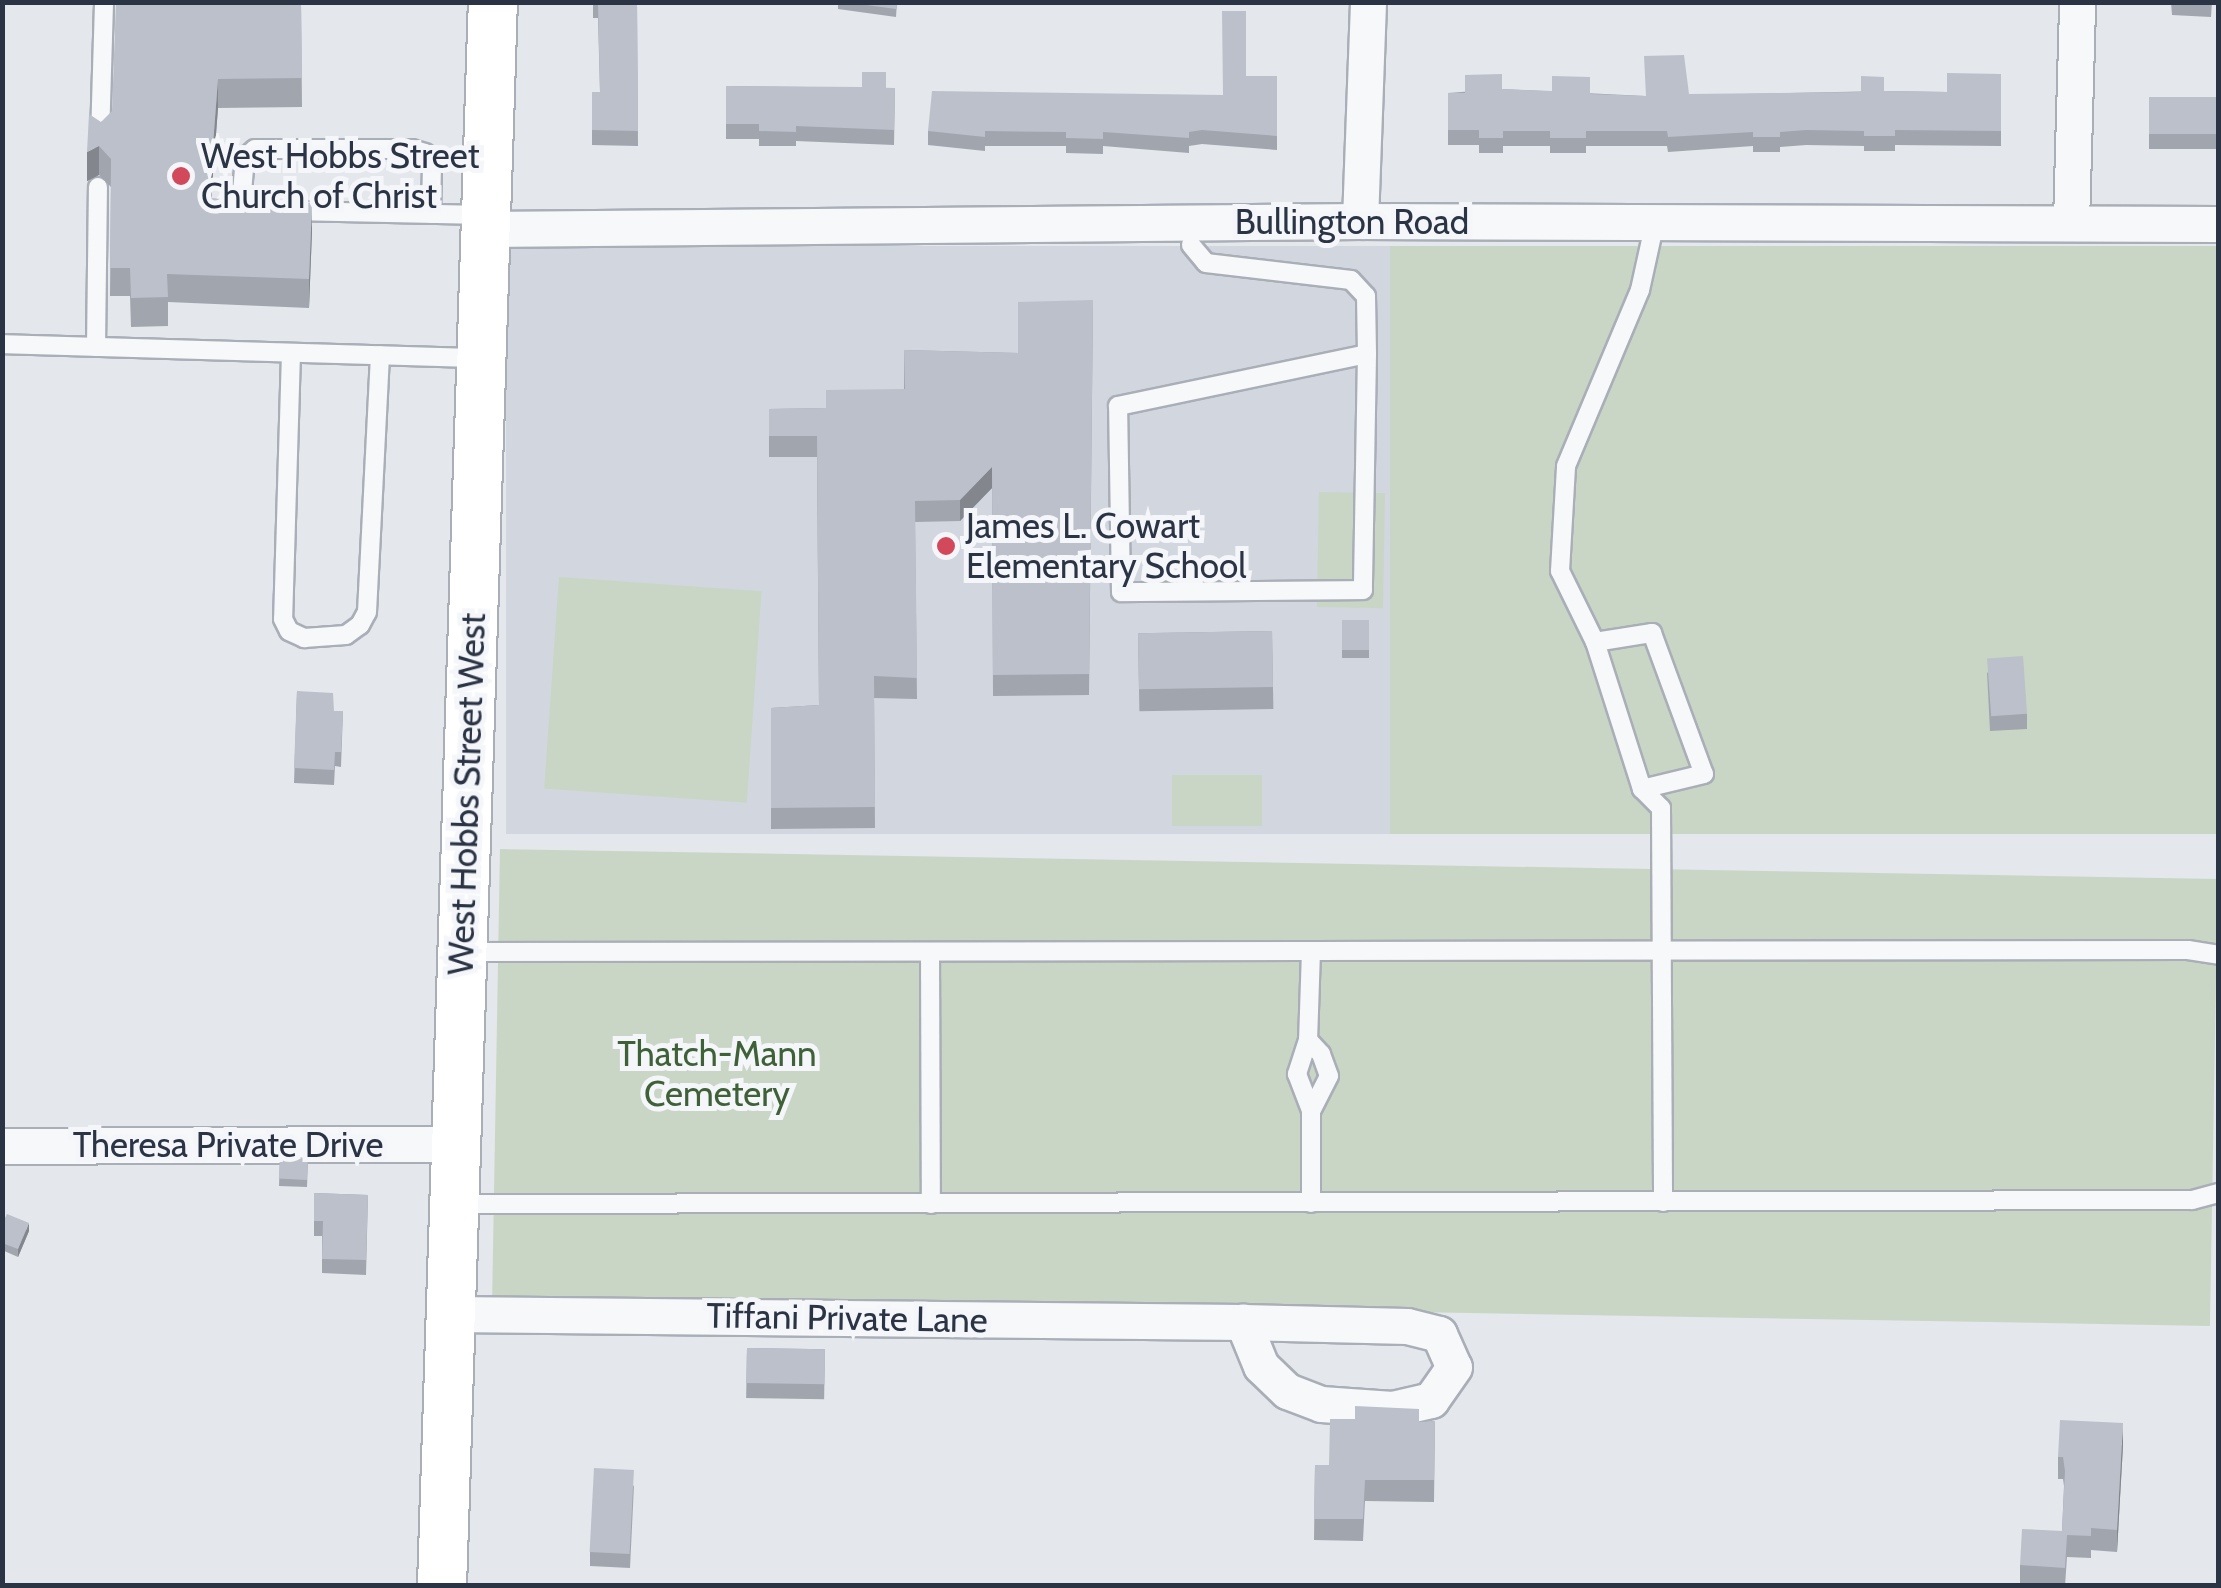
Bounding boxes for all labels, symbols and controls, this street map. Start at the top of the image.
place label: West Hobbs Street Church of Christ [201,135,479,217]
marker: West Hobbs Street Church of Christ [170,165,192,187]
street label: Bullington Road [1235,201,1469,243]
place label: James L. Cowart Elementary School [966,505,1247,587]
marker: James L. Cowart Elementary School [935,535,957,557]
street label: West Hobbs Street West [440,612,494,976]
park label: Thatch-Mann Cemetery [617,1033,817,1115]
street label: Theresa Private Drive [73,1124,383,1166]
street label: Tiffani Private Lane [706,1295,988,1341]

